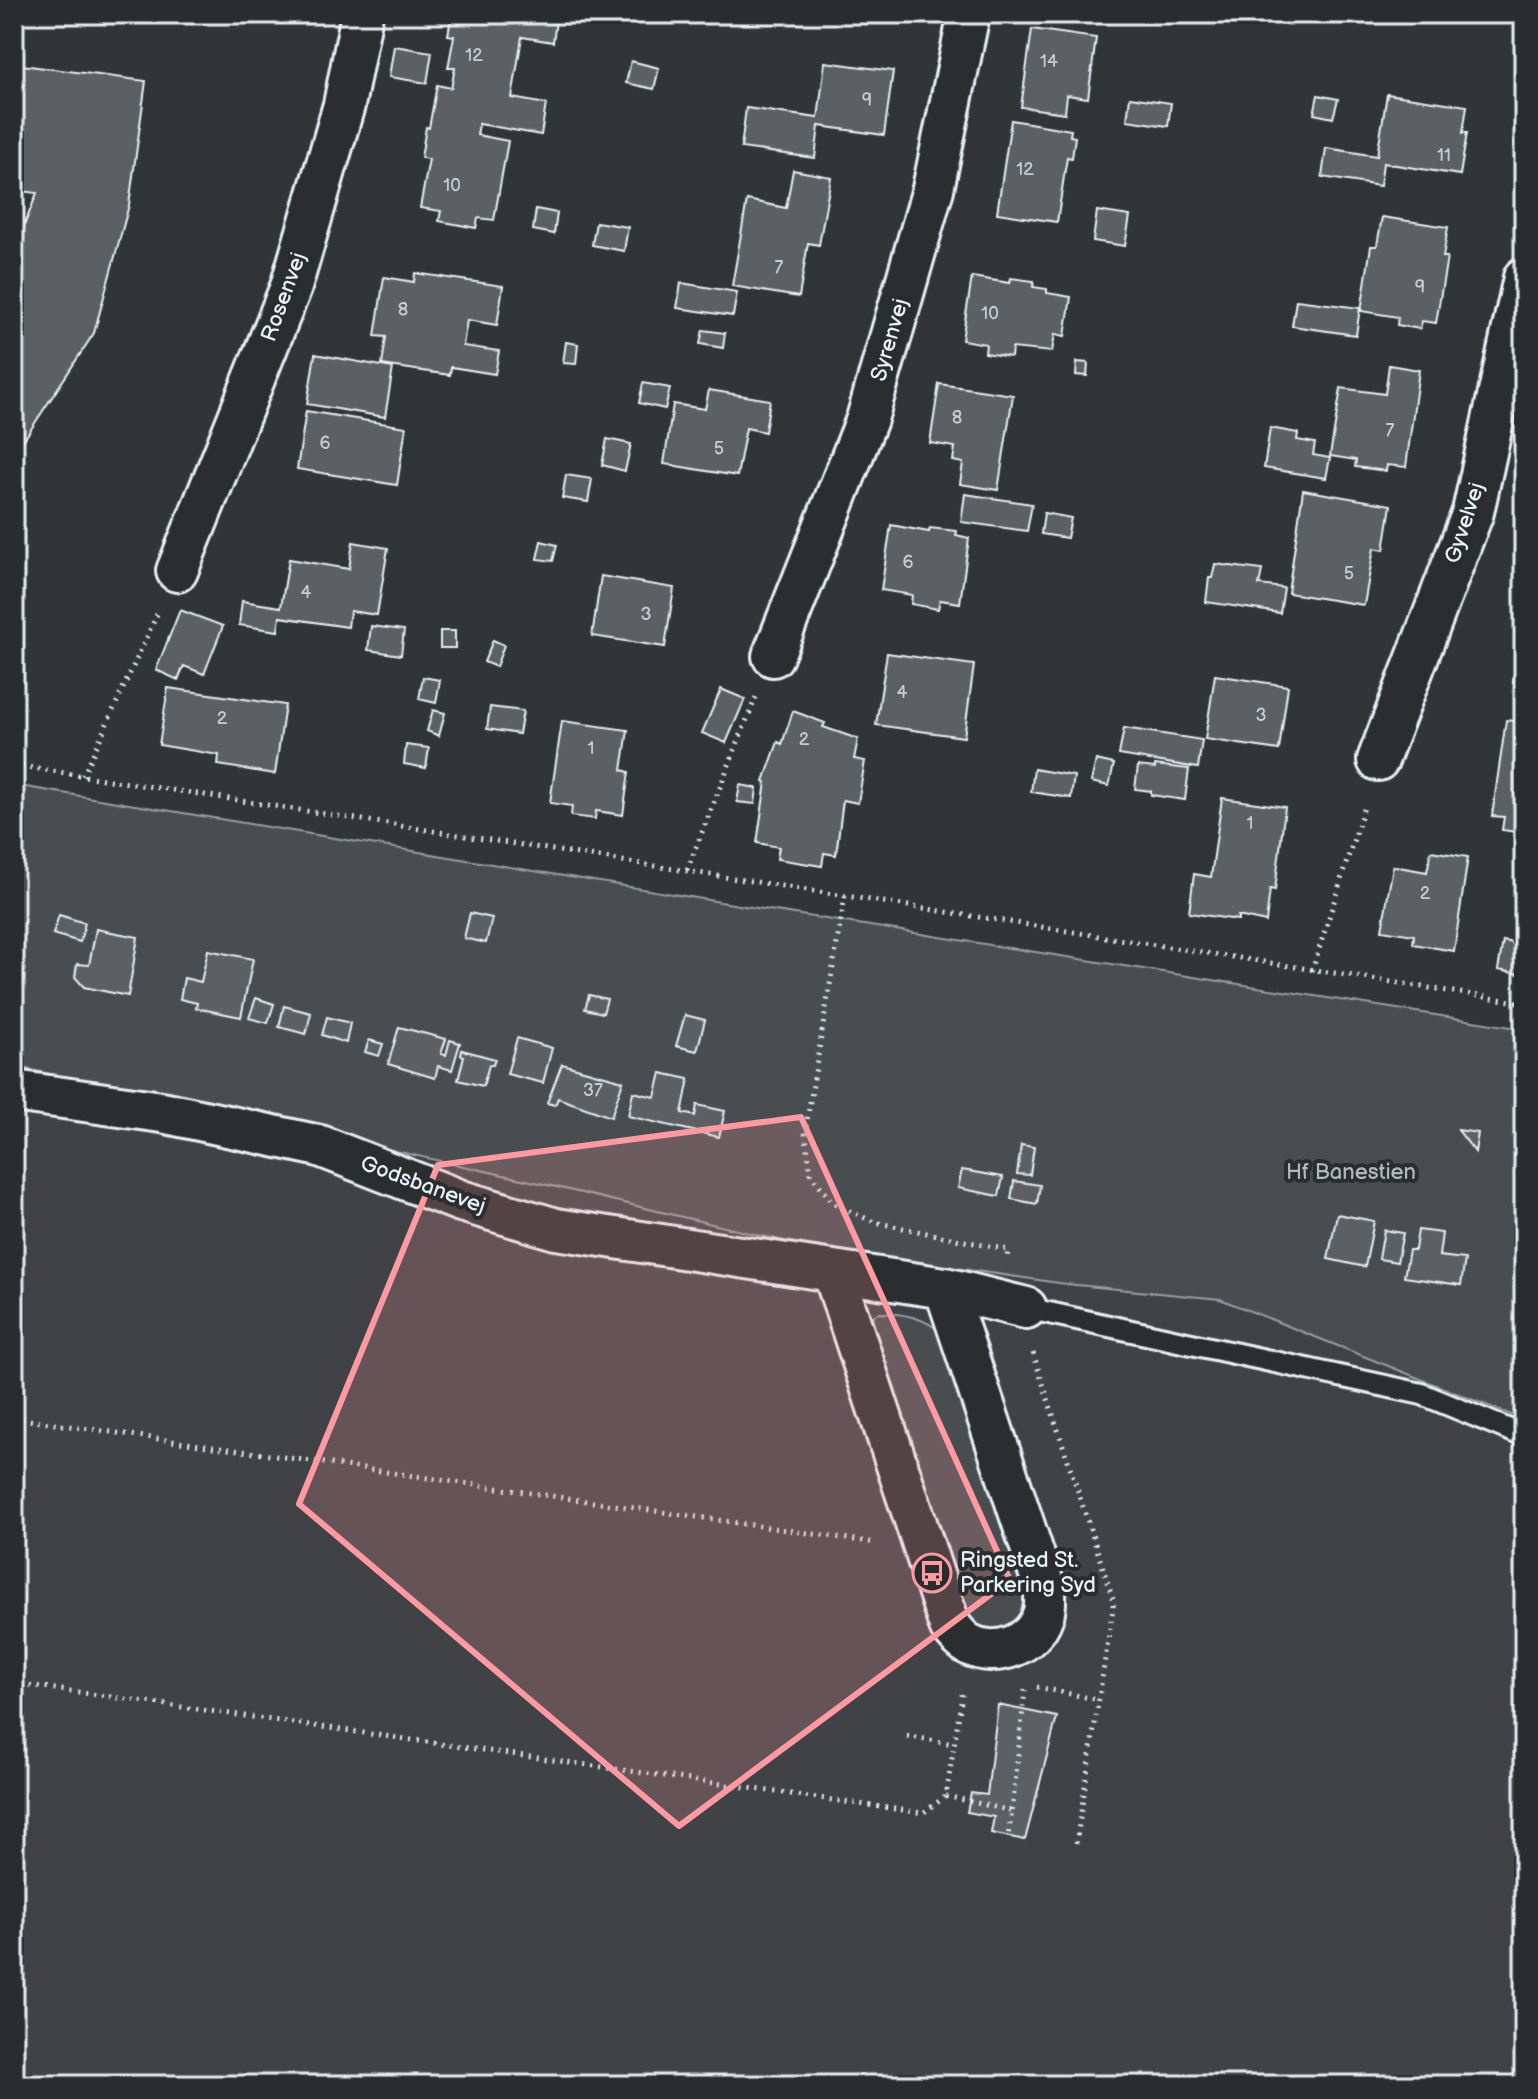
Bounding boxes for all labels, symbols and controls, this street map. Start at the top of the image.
house number: 12 [465,45,483,66]
house number: 14 [1040,51,1058,72]
house number: 9 [862,90,872,111]
house number: 11 [1437,145,1451,166]
house number: 12 [1016,159,1034,180]
house number: 10 [443,175,461,196]
street label: Rosenvej [255,249,313,345]
house number: 7 [775,257,784,278]
house number: 9 [1415,277,1425,298]
street label: Syrenvej [865,296,915,384]
house number: 8 [398,299,408,320]
house number: 10 [981,303,999,324]
house number: 8 [952,407,962,428]
house number: 7 [1386,420,1395,441]
house number: 6 [320,433,331,454]
house number: 5 [714,438,724,459]
street label: Gyvelvej [1439,479,1491,567]
house number: 6 [903,552,914,573]
house number: 5 [1344,563,1354,584]
house number: 4 [301,582,312,603]
house number: 3 [640,604,652,625]
house number: 4 [897,682,908,703]
house number: 3 [1255,705,1267,726]
house number: 2 [217,708,228,729]
house number: 2 [799,729,810,750]
house number: 1 [588,738,594,759]
house number: 1 [1247,813,1253,834]
house number: 2 [1420,883,1431,904]
house number: 37 [583,1080,603,1101]
street label: Godsbanevej [357,1150,489,1220]
park label: Hf Banestien [1286,1159,1416,1186]
place label: Ringsted St. Parkering Syd [960,1547,1096,1599]
bus stop icon: Ringsted St. Parkering Syd [911,1552,953,1594]

